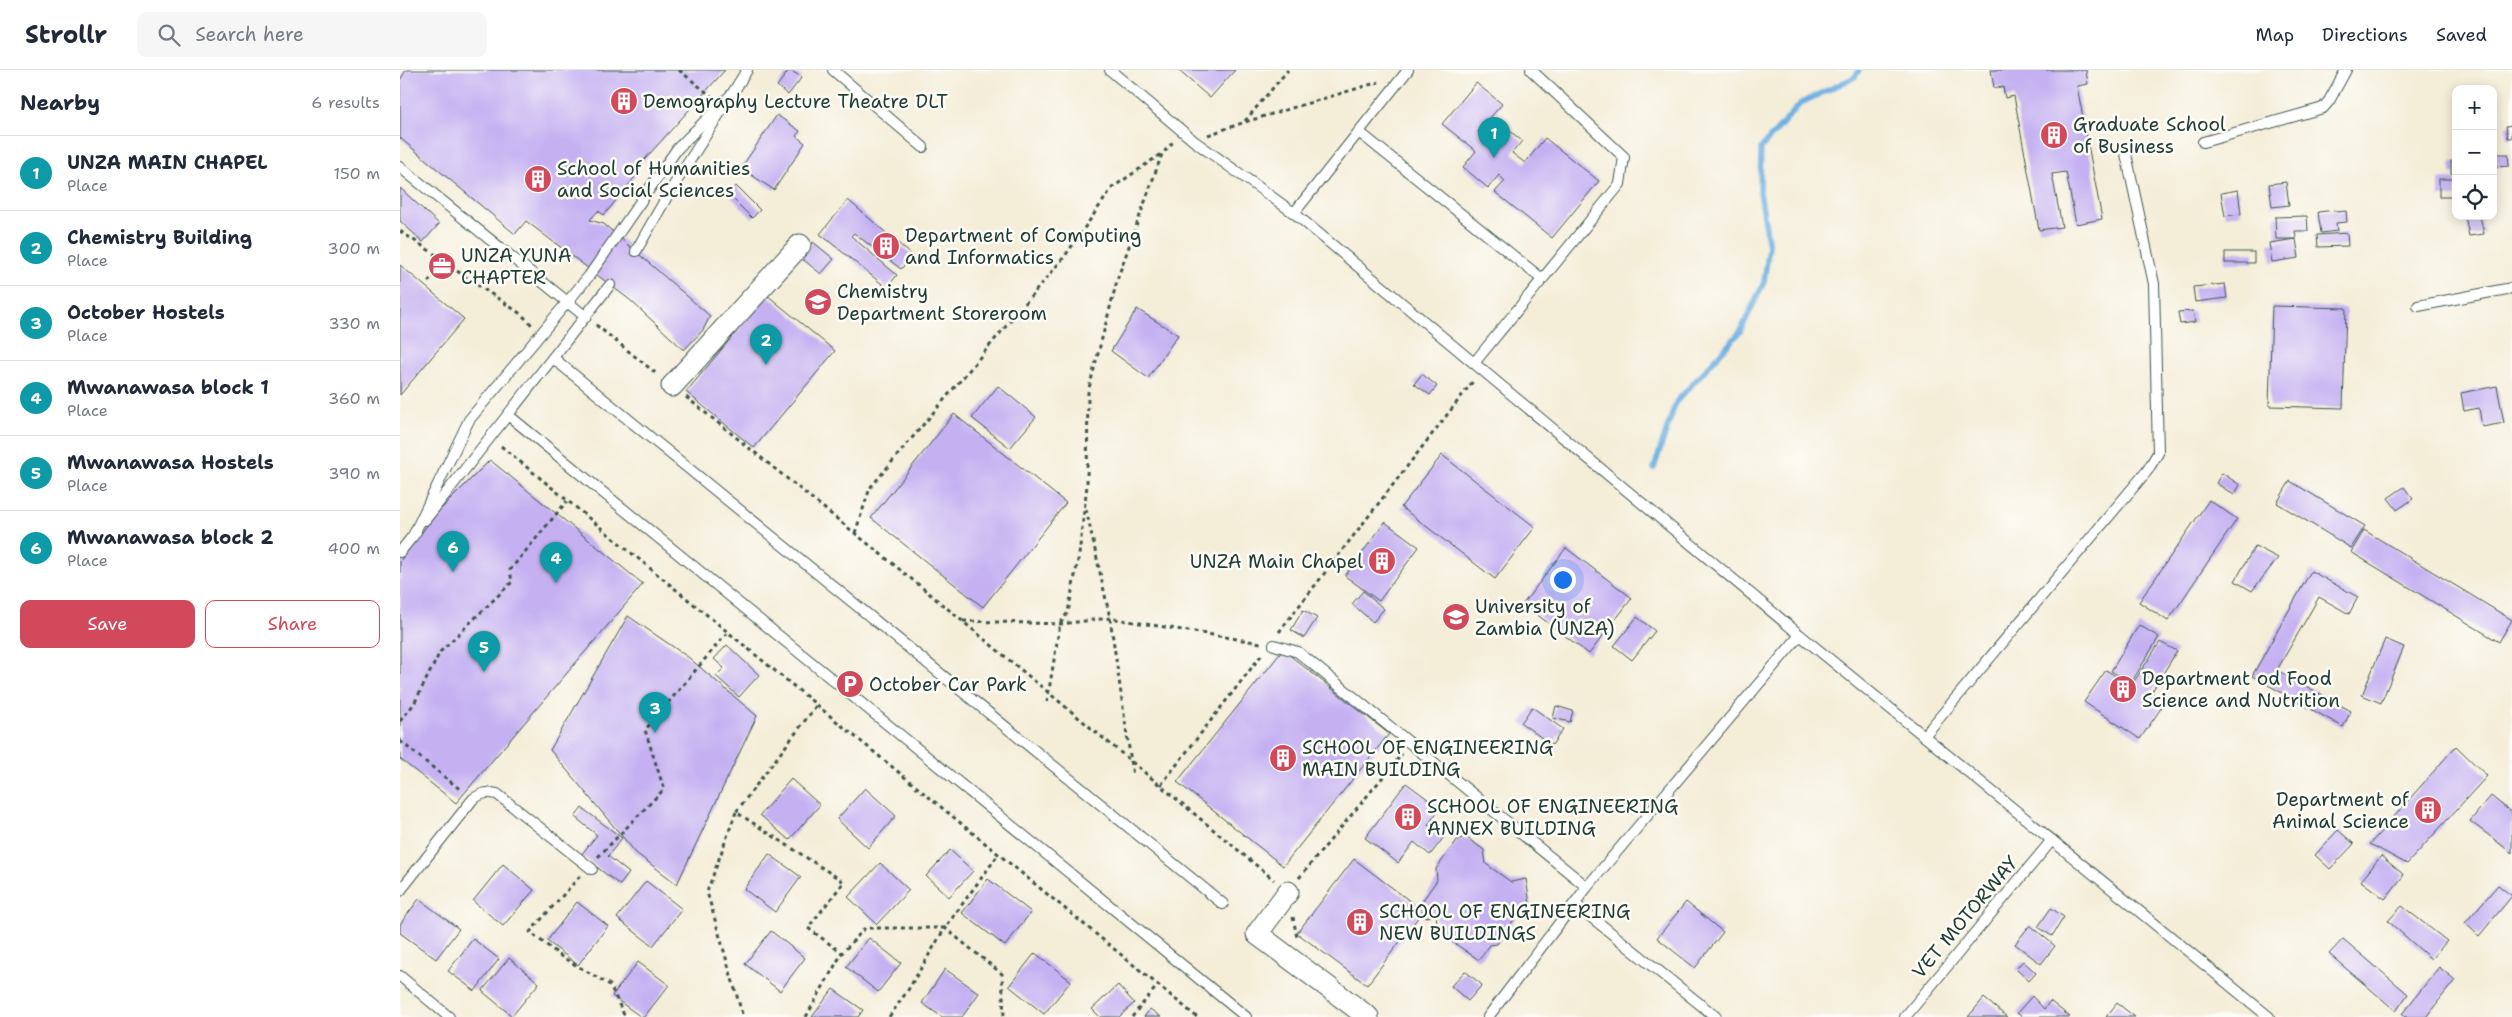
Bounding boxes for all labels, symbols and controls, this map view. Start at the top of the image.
search box [137,12,487,57]
text: Strollr [25,19,107,51]
icon: search [155,21,183,49]
text: Search here [195,22,304,47]
text: Map [2256,23,2294,47]
text: Directions [2322,23,2408,47]
text: Saved [2436,23,2487,47]
map controls [2452,85,2497,220]
button: + [2452,85,2497,130]
building icon: Demography Lecture Theatre DLT [609,86,639,116]
text: Nearby [20,89,100,117]
place label: Demography Lecture Theatre DLT [643,89,948,114]
text: 6 results [311,92,380,113]
place label: Graduate School of Business [2073,112,2226,159]
pin: 1 [1478,117,1510,158]
building icon: Graduate School of Business [2039,120,2069,150]
button: − [2452,130,2497,175]
text: UNZA MAIN CHAPEL [67,150,268,175]
place label: School of Humanities and Social Sciences [557,156,750,203]
text: 1 [32,163,40,184]
text: 150 m [333,163,380,184]
building icon: School of Humanities and Social Sciences [523,164,553,194]
text: Place [67,175,108,196]
button: locate [2452,175,2497,220]
place label: Department of Computing and Informatics [905,223,1141,270]
text: Chemistry Building [67,225,252,250]
building icon: Department of Computing and Informatics [871,231,901,261]
text: 2 [30,238,42,259]
text: 300 m [328,238,380,259]
place label: UNZA YUNA CHAPTER [461,243,572,290]
text: Place [67,250,108,271]
office icon: UNZA YUNA CHAPTER [427,251,457,281]
place label: Chemistry Department Storeroom [837,279,1047,326]
school or university icon: Chemistry Department Storeroom [803,287,833,317]
text: October Hostels [67,300,225,325]
text: 3 [30,313,42,334]
text: 330 m [328,313,380,334]
pin: 2 [750,324,782,365]
text: Place [67,325,108,346]
text: Mwanawasa block 1 [67,375,269,400]
text: 4 [30,388,42,409]
text: 360 m [328,388,380,409]
text: Place [67,400,108,421]
text: Mwanawasa Hostels [67,450,274,475]
text: 5 [31,463,41,484]
text: 390 m [328,463,380,484]
text: Place [67,475,108,496]
text: Mwanawasa block 2 [67,525,274,550]
pin: 6 [437,531,469,572]
text: 6 [30,538,42,559]
text: 400 m [327,538,380,559]
pin: 4 [540,542,572,583]
building icon: UNZA Main Chapel [1367,546,1397,576]
place label: UNZA Main Chapel [1190,549,1363,574]
text: Place [67,550,108,571]
your location [1550,567,1576,593]
place label: University of Zambia (UNZA) [1475,594,1614,641]
button: Save [20,600,195,648]
button: Share [205,600,380,648]
school or university icon: University of Zambia (UNZA) [1441,602,1471,632]
pin: 5 [468,631,500,672]
place label: Department od Food Science and Nutrition [2142,666,2340,713]
parking icon: October Car Park [835,669,865,699]
place label: October Car Park [869,672,1027,697]
building icon: Department od Food Science and Nutrition [2108,674,2138,704]
pin: 3 [639,692,671,733]
place label: SCHOOL OF ENGINEERING MAIN BUILDING [1302,735,1553,782]
building icon: SCHOOL OF ENGINEERING MAIN BUILDING [1268,743,1298,773]
place label: Department of Animal Science [2272,787,2410,834]
place label: SCHOOL OF ENGINEERING ANNEX BUILDING [1427,794,1678,841]
building icon: Department of Animal Science [2413,795,2443,825]
building icon: SCHOOL OF ENGINEERING ANNEX BUILDING [1393,802,1423,832]
street label: VET MOTORWAY [1906,850,2024,984]
place label: SCHOOL OF ENGINEERING NEW BUILDINGS [1379,899,1630,946]
building icon: SCHOOL OF ENGINEERING NEW BUILDINGS [1345,907,1375,937]

